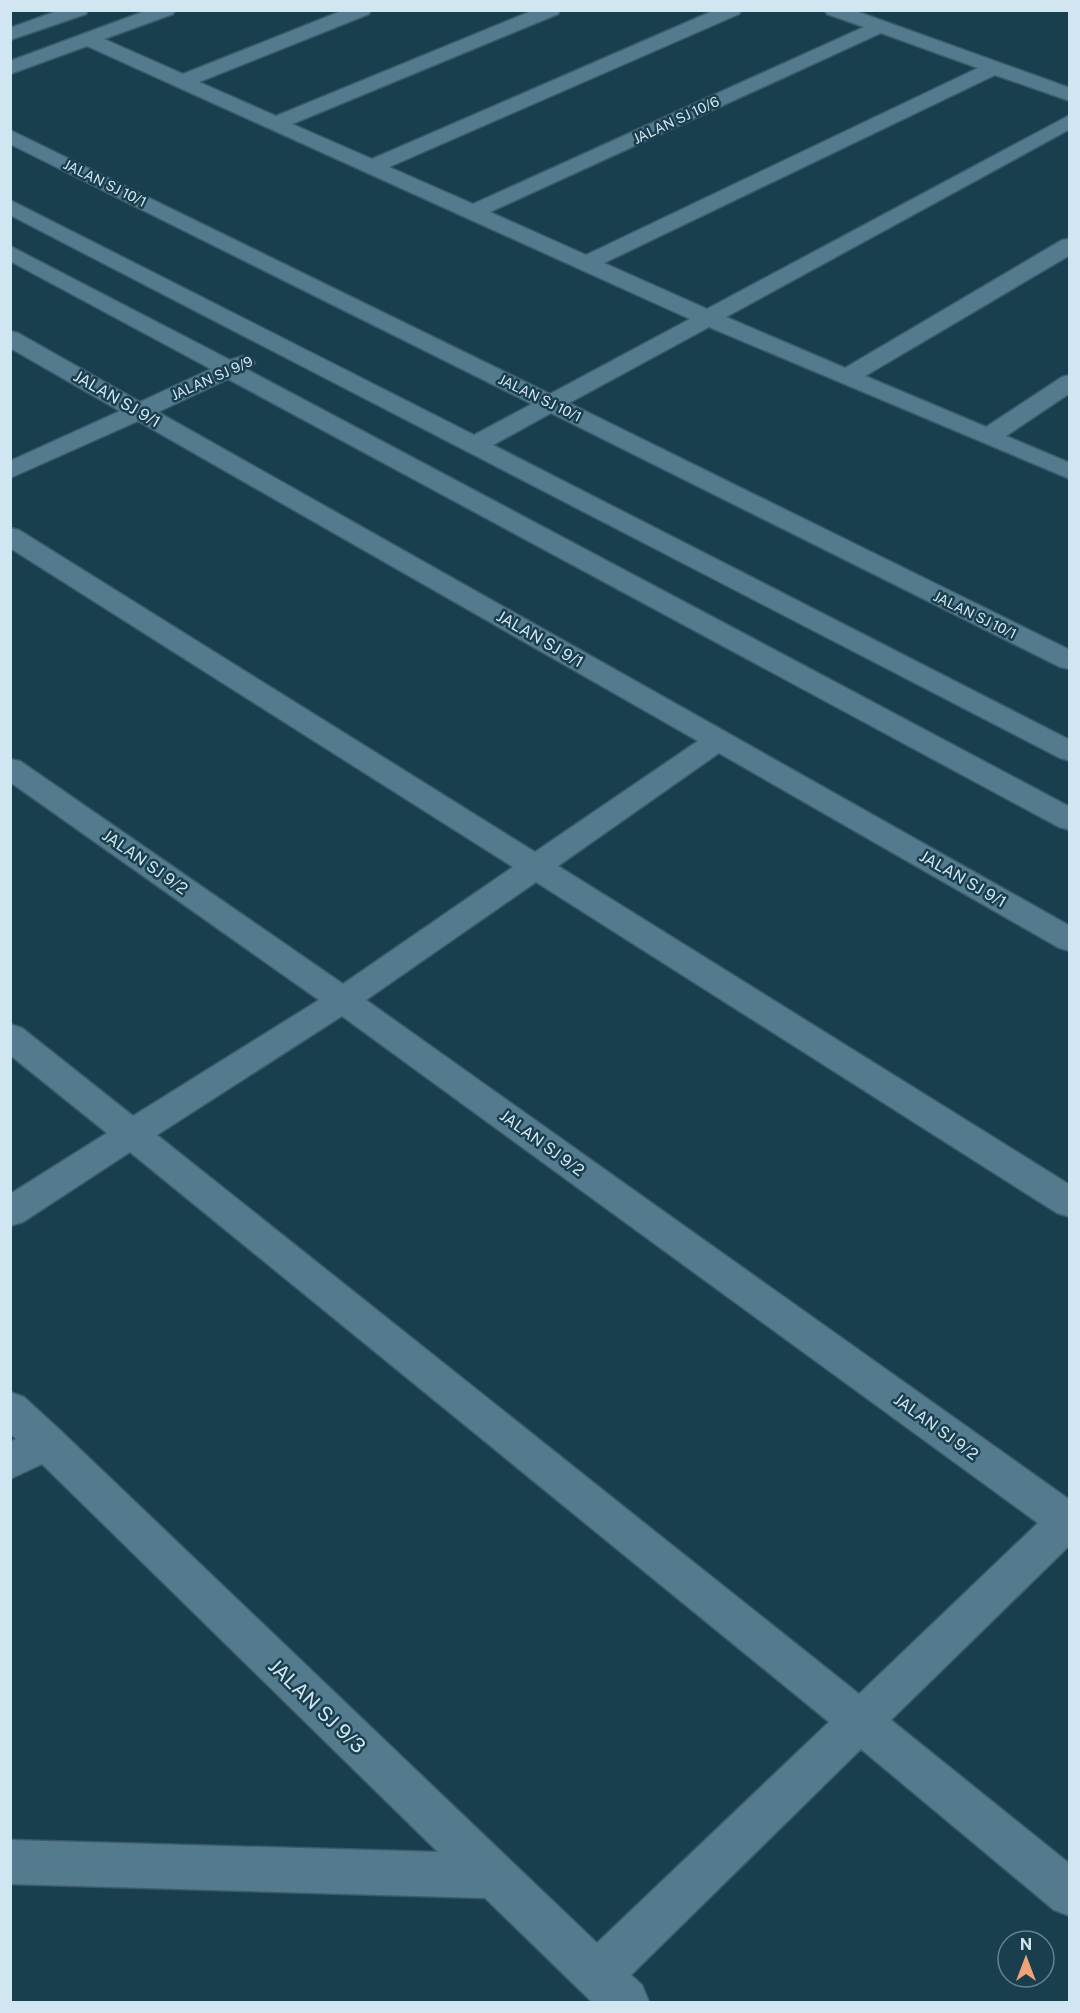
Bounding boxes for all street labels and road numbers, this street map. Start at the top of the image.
street label: JALAN SJ 10/6 [630,93,722,147]
street label: JALAN SJ 10/1 [61,156,149,210]
street label: JALAN SJ 9/9 [169,353,256,403]
street label: JALAN SJ 9/1 [70,367,164,431]
street label: JALAN SJ 10/1 [496,371,584,425]
street label: JALAN SJ 10/1 [931,588,1019,642]
street label: JALAN SJ 9/1 [493,607,587,671]
street label: JALAN SJ 9/2 [99,826,191,898]
street label: JALAN SJ 9/1 [916,847,1010,911]
street label: JALAN SJ 9/2 [496,1106,588,1180]
street label: JALAN SJ 9/2 [890,1390,982,1464]
street label: JALAN SJ 9/3 [264,1654,370,1758]

